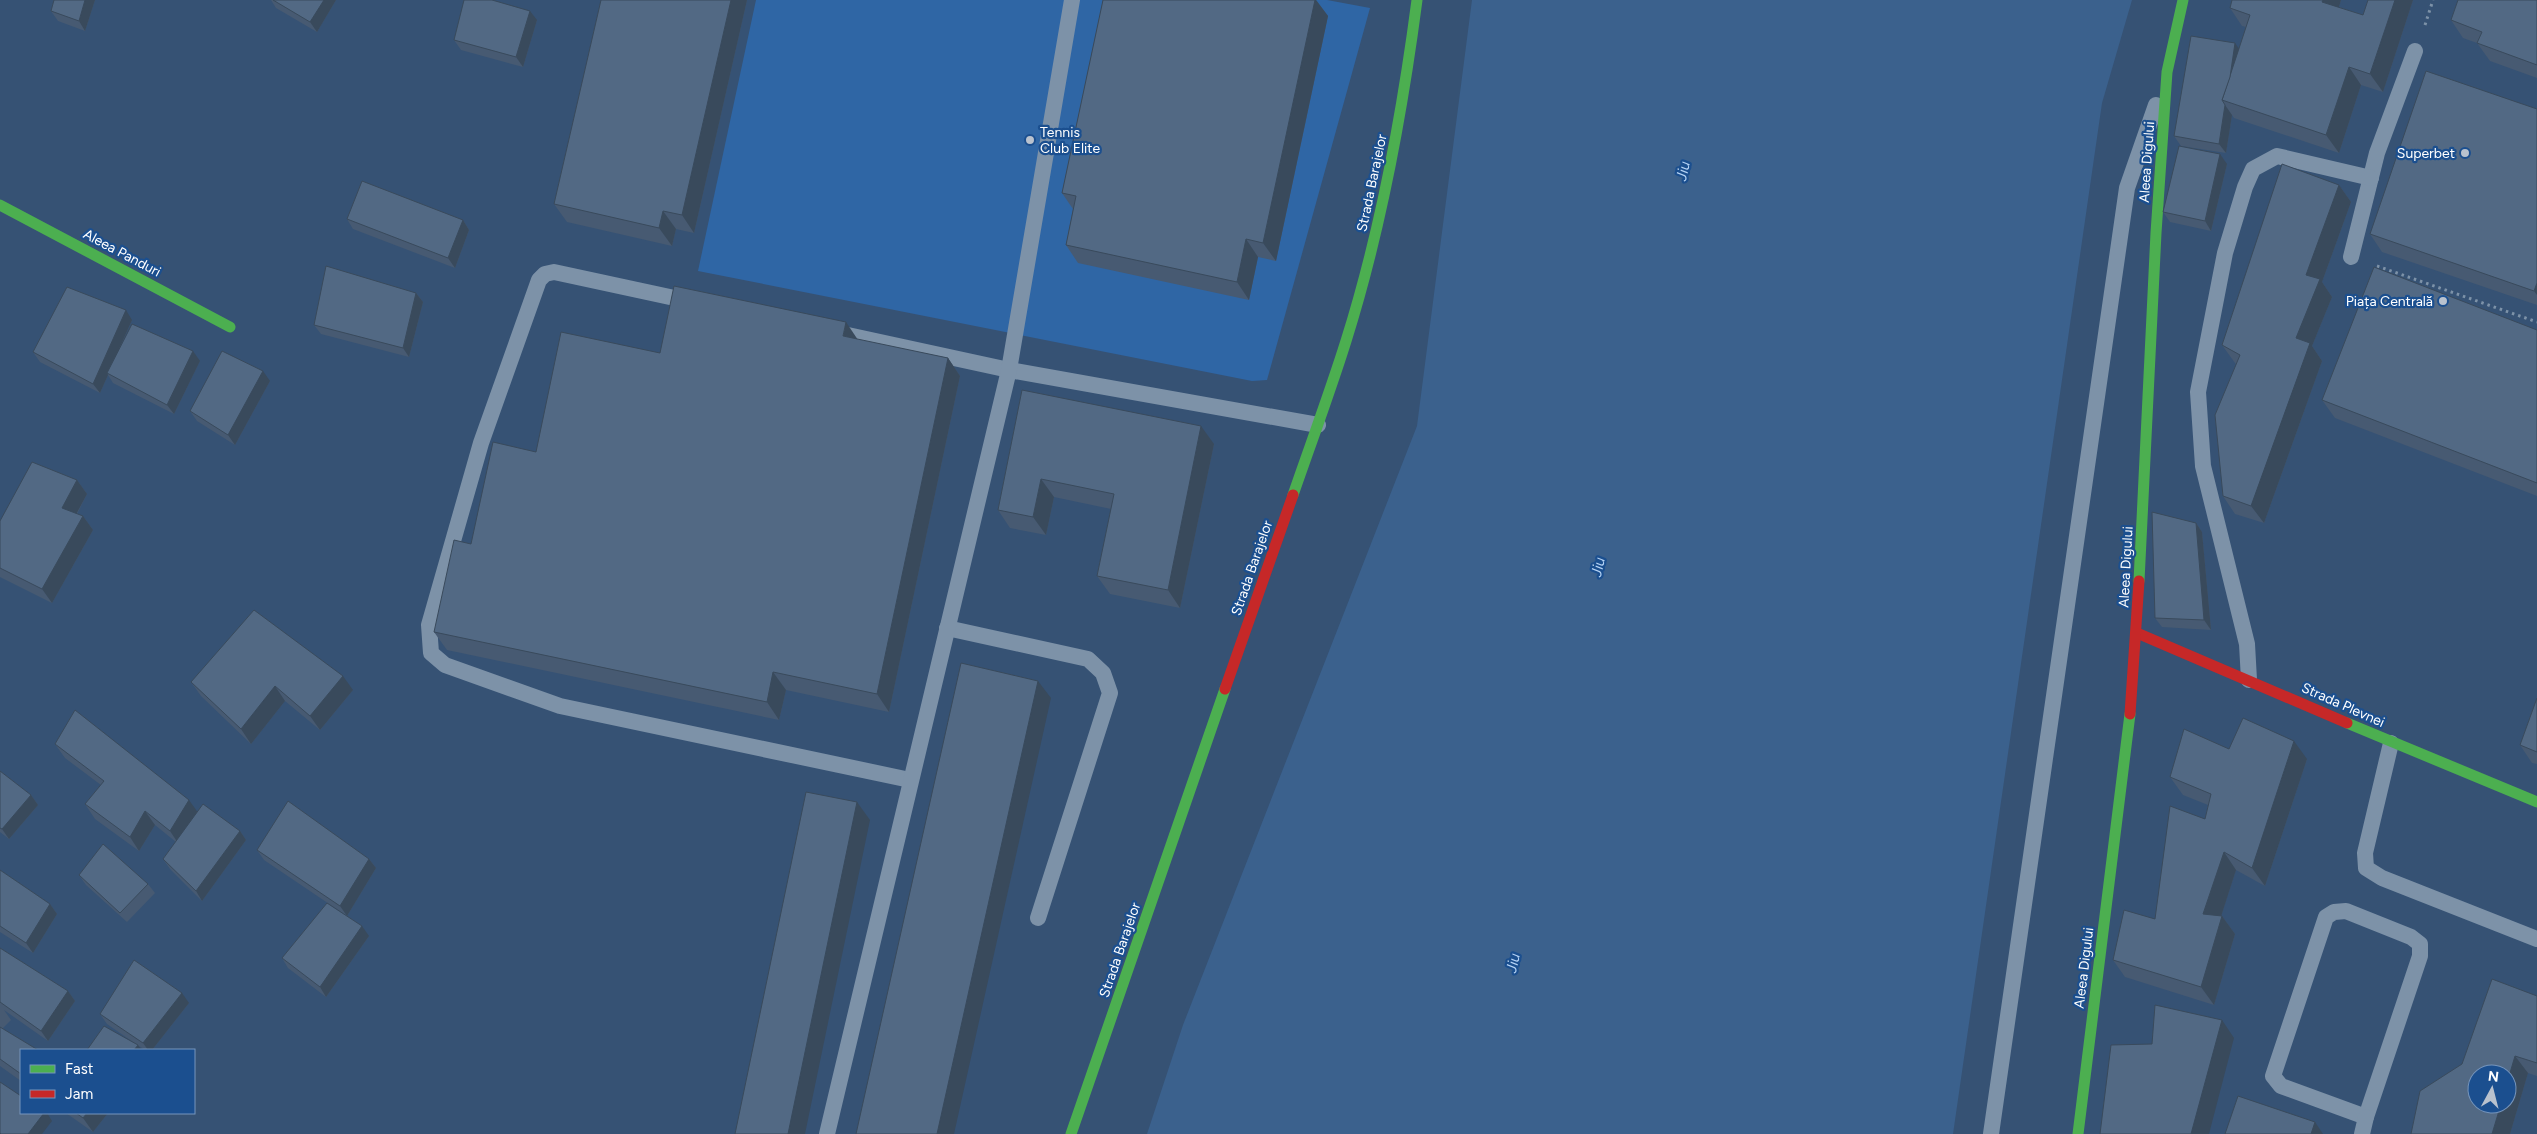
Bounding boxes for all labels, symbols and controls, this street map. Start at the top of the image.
street label: Aleea Digului [2136,121,2158,203]
place label: Tennis Club Elite [1040,124,1101,157]
street label: Strada Barajelor [1353,132,1391,233]
marker: Tennis Club Elite [1024,134,1036,146]
place label: Superbet [2397,145,2455,162]
marker: Superbet [2459,147,2471,159]
water label: Jiu [1672,160,1694,183]
street label: Aleea Panduri [80,225,164,281]
place label: Piața Centrală [2346,293,2433,310]
marker: Piața Centrală [2437,295,2449,307]
street label: Strada Barajelor [1228,518,1276,618]
street label: Aleea Digului [2115,526,2137,608]
water label: Jiu [1587,556,1609,579]
street label: Strada Plevnei [2299,679,2387,731]
street label: Strada Barajelor [1096,900,1144,1000]
street label: Aleea Digului [2071,927,2097,1009]
water label: Jiu [1502,952,1524,975]
legend [20,1049,195,1114]
text: Fast [65,1060,94,1078]
north arrow [2467,1064,2517,1114]
text: N [2487,1067,2500,1086]
text: Jam [65,1085,93,1103]

